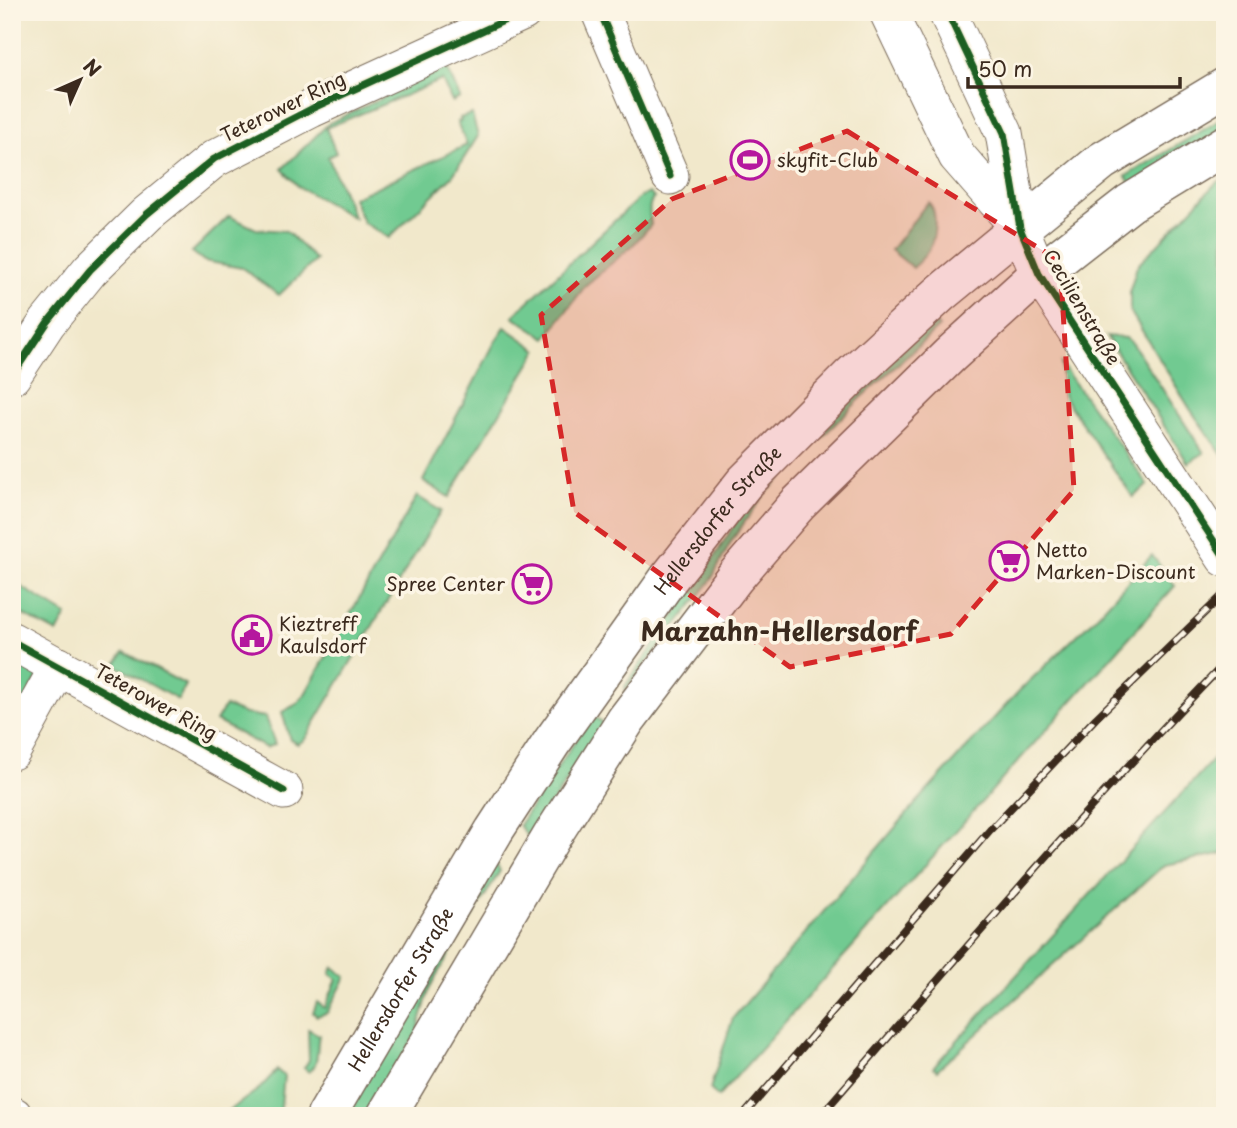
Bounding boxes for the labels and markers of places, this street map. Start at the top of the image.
sports icon: skyfit-Club [729,139,771,181]
place label: skyfit-Club [777,145,878,173]
place label: Netto Marken-Discount [1036,535,1196,585]
supermarket icon: Netto Marken-Discount [988,540,1030,582]
supermarket icon: Spree Center [511,563,553,605]
place label: Spree Center [386,569,505,597]
place label: Kieztreff Kaulsdorf [279,609,368,659]
public building icon: Kieztreff Kaulsdorf [231,614,273,656]

